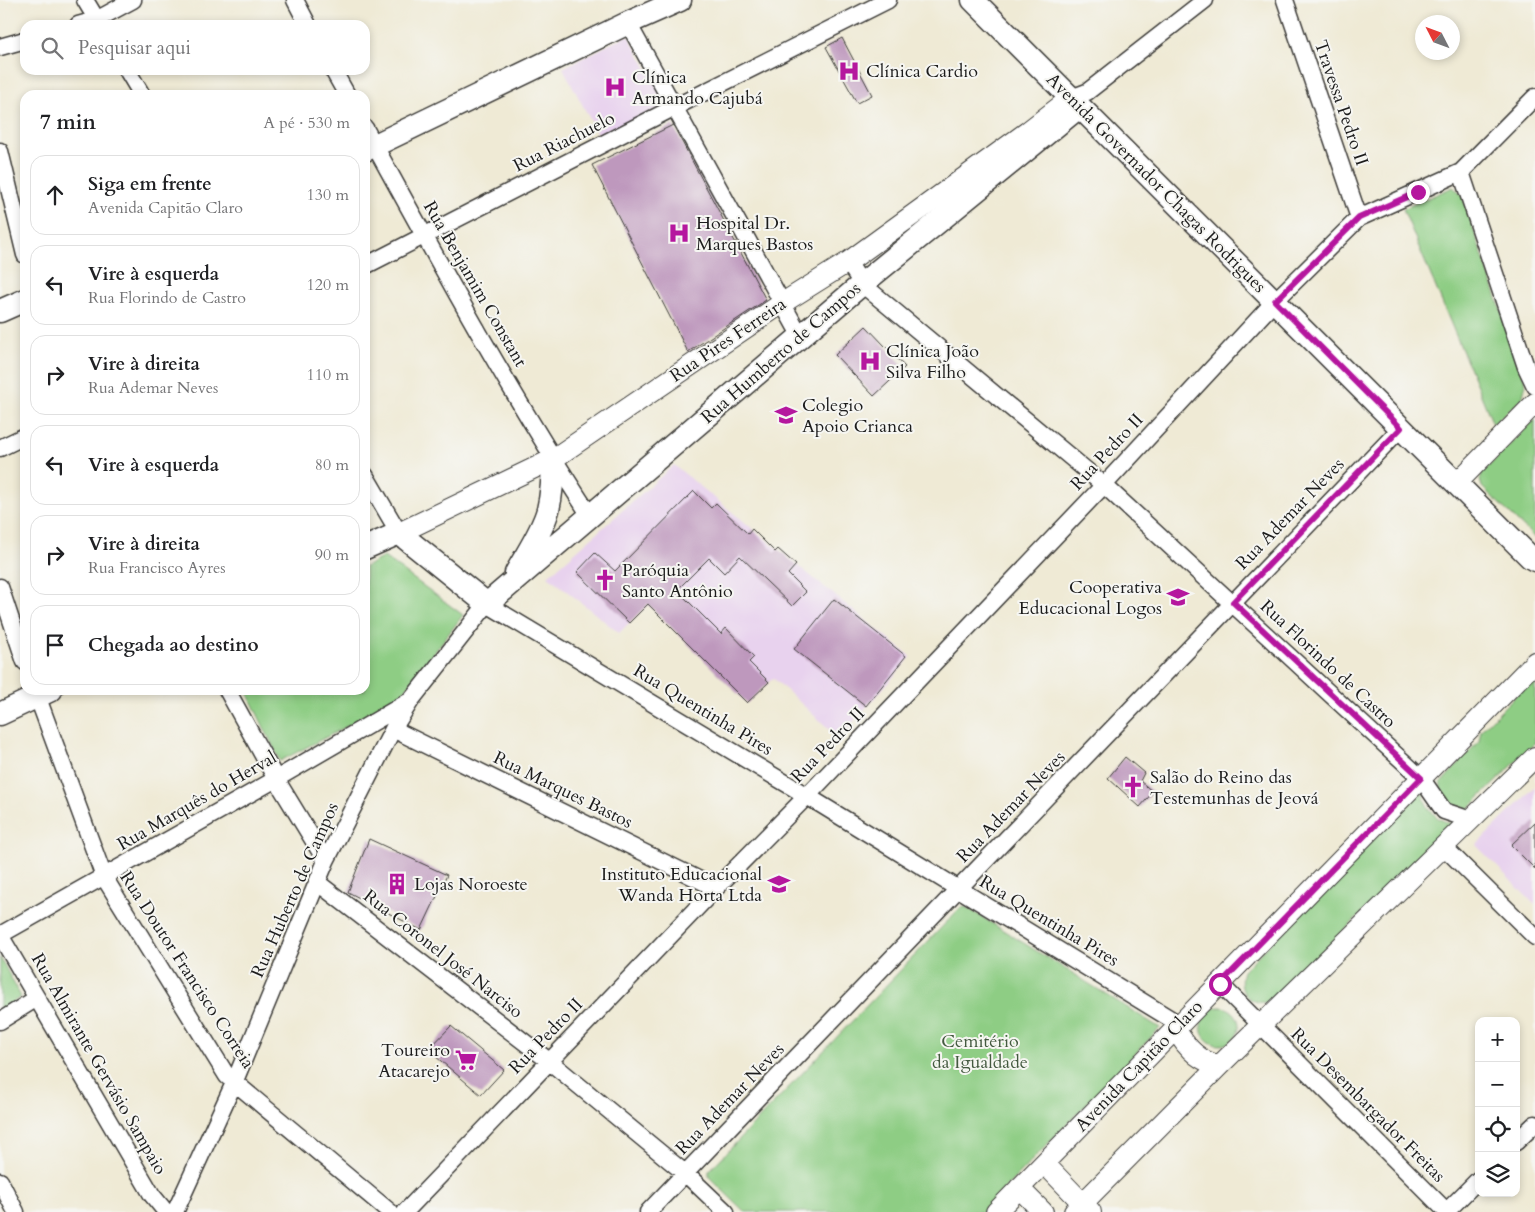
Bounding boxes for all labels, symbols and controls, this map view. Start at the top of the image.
north arrow [1415,15,1460,60]
search box [20,20,370,75]
icon: search [38,34,66,62]
text: Pesquisar aqui [78,35,191,61]
street label: Travessa Pedro II [1308,37,1374,169]
hospital icon: Clínica Cardio [836,58,862,84]
place label: Clínica Cardio [866,59,978,84]
place label: Clínica Armando Cajubá [632,65,763,111]
street label: Avenida Governador Chagas Rodrigues [1040,67,1272,299]
hospital icon: Clínica Armando Cajubá [602,74,628,100]
street label: Rua Riachuelo [509,106,619,178]
text: 7 min [40,108,96,137]
text: A pé · 530 m [263,112,350,134]
text: Siga em frente [88,171,212,197]
icon: ahead [41,181,69,209]
route end [1407,181,1430,204]
text: 130 m [307,184,349,206]
street label: Rua Benjamim Constant [417,196,533,372]
text: Avenida Capitão Claro [88,197,243,219]
place label: Hospital Dr. Marques Bastos [696,211,813,257]
hospital icon: Hospital Dr. Marques Bastos [666,220,692,246]
text: Vire à esquerda [88,261,219,287]
icon: left [41,271,69,299]
text: 120 m [307,274,349,296]
street label: Rua Humberto de Campos [696,276,866,430]
text: Rua Florindo de Castro [88,287,246,309]
street label: Rua Pires Ferreira [665,292,791,388]
place label: Clínica João Silva Filho [886,339,979,385]
hospital icon: Clínica João Silva Filho [857,348,883,374]
text: Vire à direita [88,351,200,377]
icon: right [41,361,69,389]
text: 110 m [307,364,349,386]
text: Rua Ademar Neves [88,377,218,399]
place label: Colegio Apoio Crianca [802,393,913,439]
school or university icon: Colegio Apoio Crianca [773,402,799,428]
street label: Rua Pedro II [1065,408,1149,496]
icon: left [41,451,69,479]
text: Vire à esquerda [88,452,219,478]
street label: Rua Ademar Neves [1230,453,1350,575]
text: 80 m [315,454,349,476]
text: Vire à direita [88,531,200,557]
icon: right [41,541,69,569]
text: 90 m [315,544,349,566]
text: Rua Francisco Ayres [88,557,226,579]
place label: Paróquia Santo Antônio [622,558,733,604]
church icon: Paróquia Santo Antônio [592,567,618,593]
place label: Cooperativa Educacional Logos [1019,575,1162,621]
school or university icon: Cooperativa Educacional Logos [1165,584,1191,610]
street label: Rua Florindo de Castro [1255,594,1402,734]
icon: arrive [41,631,69,659]
text: Chegada ao destino [88,632,259,658]
street label: Rua Quentinha Pires [629,658,777,762]
street label: Rua Pedro II [785,702,871,788]
street label: Rua Marquês do Herval [113,745,282,857]
street label: Rua Marques Bastos [489,745,637,835]
street label: Rua Ademar Neves [951,746,1071,868]
place label: Salão do Reino das Testemunhas de Jeová [1150,765,1319,811]
church icon: Salão do Reino das Testemunhas de Jeová [1120,774,1146,800]
street label: Rua Huberto de Campos [245,798,345,982]
place label: Instituto Educacional Wanda Horta Ltda [601,862,762,908]
street label: Rua Doutor Francisco Correia [114,867,260,1074]
street label: Rua Quentinha Pires [975,869,1123,973]
building icon: Lojas Noroeste [384,871,410,897]
school or university icon: Instituto Educacional Wanda Horta Ltda [766,871,792,897]
place label: Lojas Noroeste [414,872,528,897]
street label: Rua Coronel José Narciso [358,884,528,1024]
street label: Rua Almirante Gervásio Sampaio [25,949,173,1179]
route start [1209,973,1232,996]
street label: Rua Pedro II [503,993,589,1079]
street label: Avenida Capitão Claro [1069,994,1209,1137]
map controls [1475,1017,1520,1197]
button: + [1475,1017,1520,1062]
street label: Rua Desembargador Freitas [1285,1022,1451,1188]
park label: Cemitério da Igualdade [932,1029,1028,1075]
place label: Toureiro Atacarejo [378,1038,450,1084]
street label: Rua Ademar Neves [670,1038,790,1160]
supermarket icon: Toureiro Atacarejo [453,1047,479,1073]
button: − [1475,1062,1520,1107]
button: locate [1475,1107,1520,1152]
button: layers [1475,1152,1520,1197]

